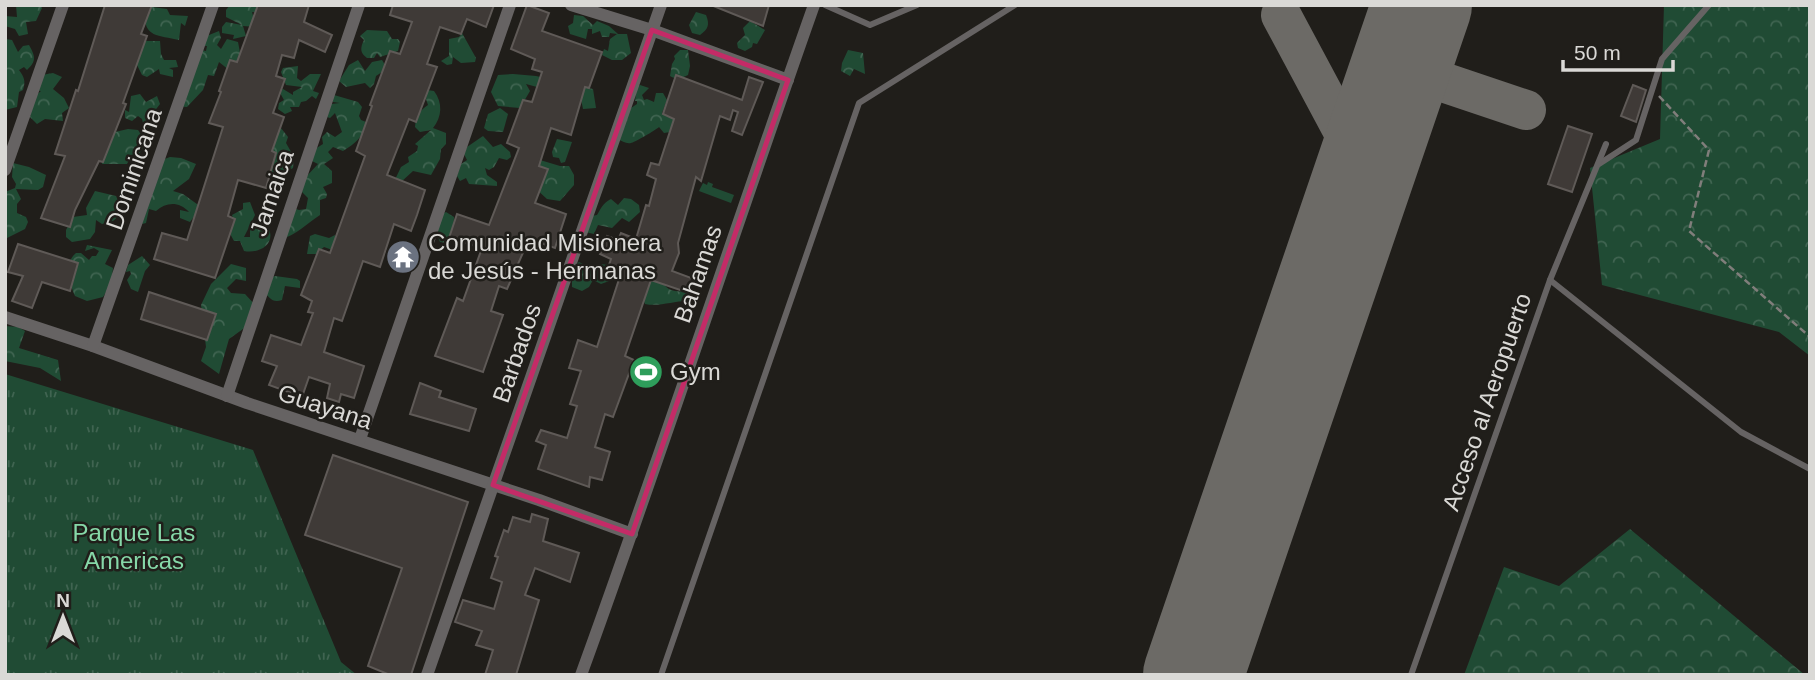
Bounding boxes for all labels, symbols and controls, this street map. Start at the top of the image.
scale bar [1563,28,1673,72]
text: 50 m [1574,41,1621,64]
street label: Dominicana [100,104,167,233]
street label: Jamaica [244,146,299,239]
street label: Bahamas [668,222,727,326]
place label: Comunidad Misionera de Jesús - Hermanas [428,229,662,284]
temple icon: Comunidad Misionera de Jesús - Hermanas [384,238,422,276]
street label: Acceso al Aeropuerto [1437,290,1536,514]
street label: Barbados [487,300,546,406]
sports icon: Gym [627,353,665,391]
place label: Gym [670,358,721,385]
street label: Guayana [275,379,376,435]
park label: Parque Las Americas [73,519,195,574]
north arrow [28,582,98,652]
text: N [56,590,70,611]

